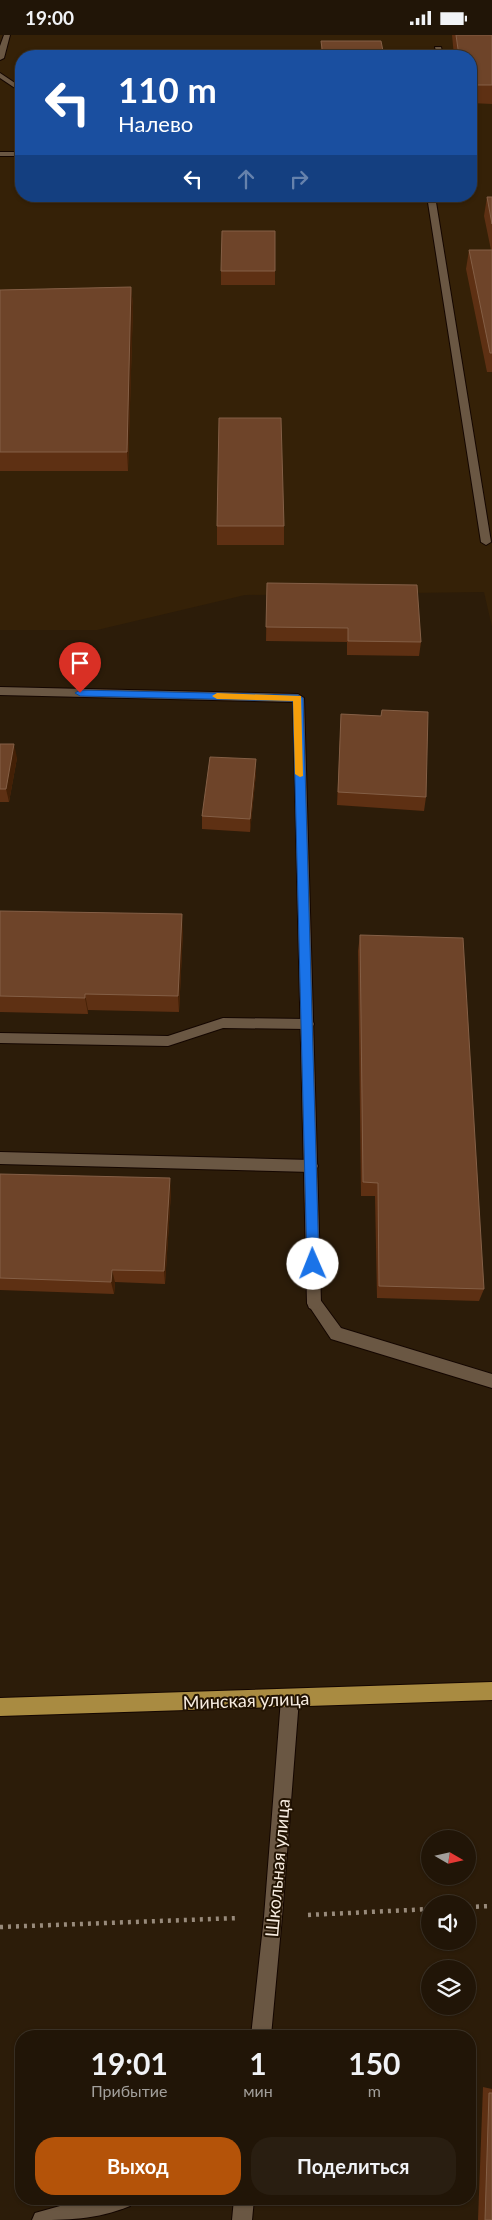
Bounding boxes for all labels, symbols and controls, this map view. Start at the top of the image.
text: 19:00 [25,6,74,29]
text: 110 m [118,68,217,110]
icon: left [35,70,100,135]
text: Налево [118,110,193,137]
icon: left [179,165,207,193]
icon: ahead [232,165,260,193]
icon: right [285,165,313,193]
pin [59,642,101,693]
icon: arrive [66,649,94,677]
position arrow [286,1237,338,1289]
street label: Минская улица [182,1687,310,1713]
street label: Школьная улица [260,1798,294,1938]
north arrow [421,1830,476,1885]
map controls [421,1830,476,2015]
button: sound [421,1895,476,1950]
button: layers [421,1960,476,2015]
text: 19:01 [90,2045,168,2081]
text: 1 [249,2045,267,2081]
text: 150 [348,2045,401,2081]
text: Прибытие [91,2081,167,2100]
text: мин [243,2081,273,2100]
text: m [368,2081,381,2100]
button: Выход [35,2137,241,2195]
button: Поделиться [251,2137,456,2195]

